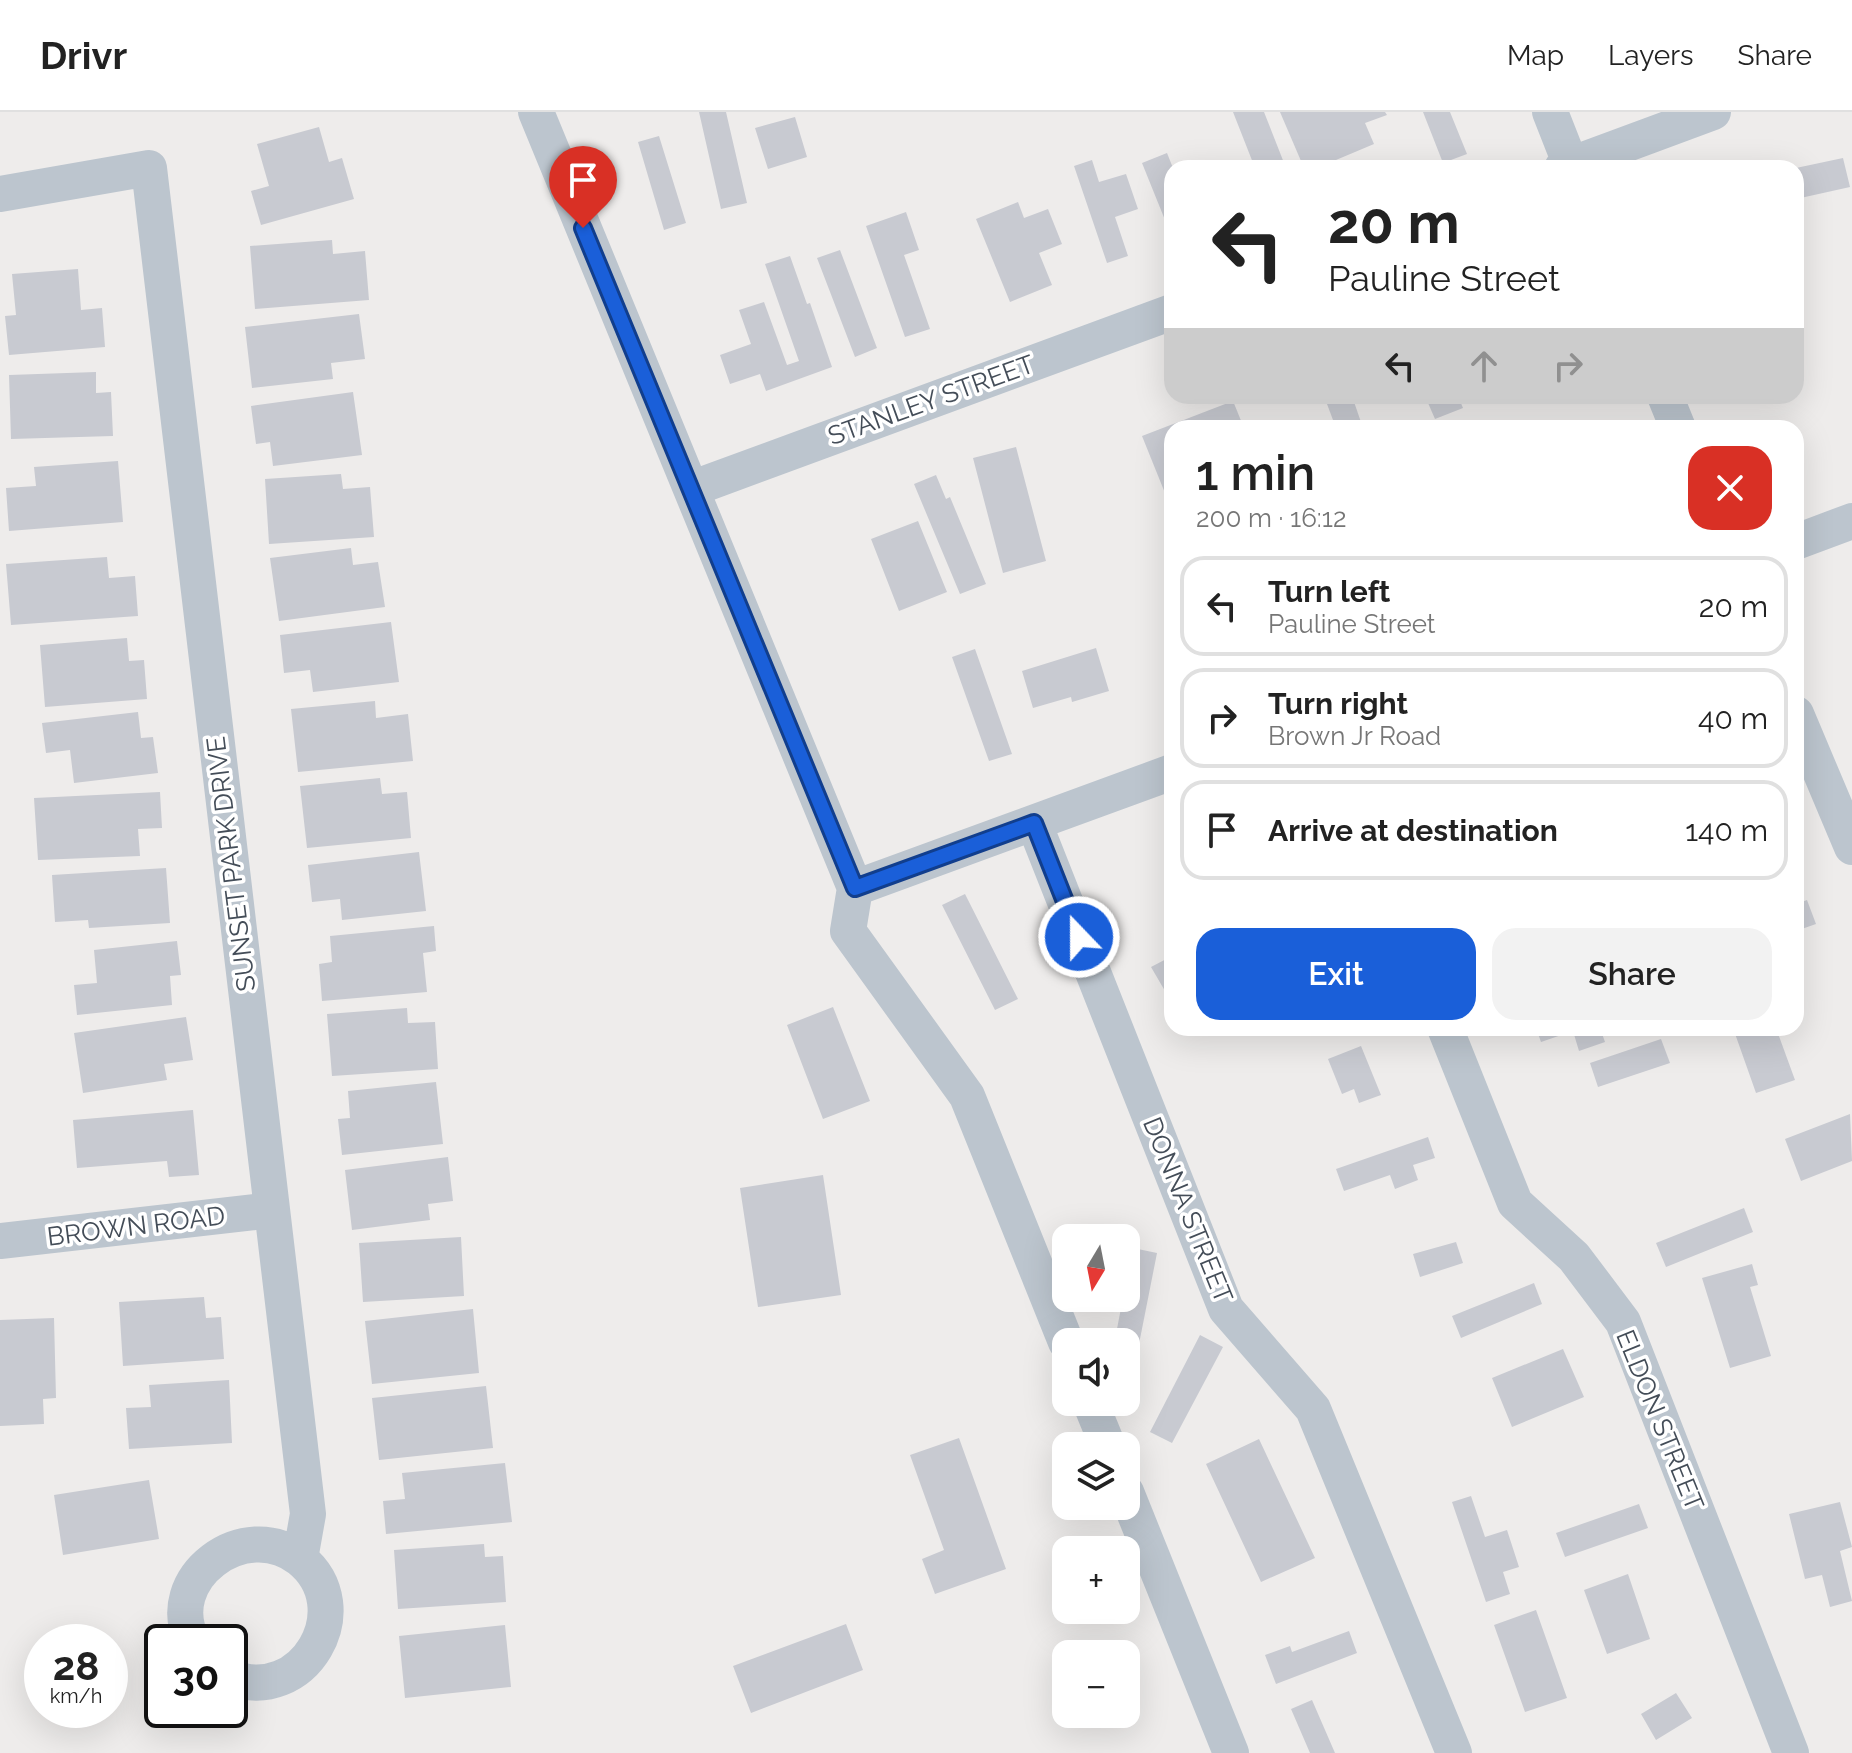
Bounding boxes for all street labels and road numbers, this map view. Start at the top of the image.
street label: STANLEY STREET [824,349,1038,451]
street label: SUNSET PARK DRIVE [200,735,262,993]
street label: DONNA STREET [1137,1113,1239,1307]
street label: BROWN ROAD [45,1200,227,1252]
street label: ELDON STREET [1610,1325,1710,1515]

